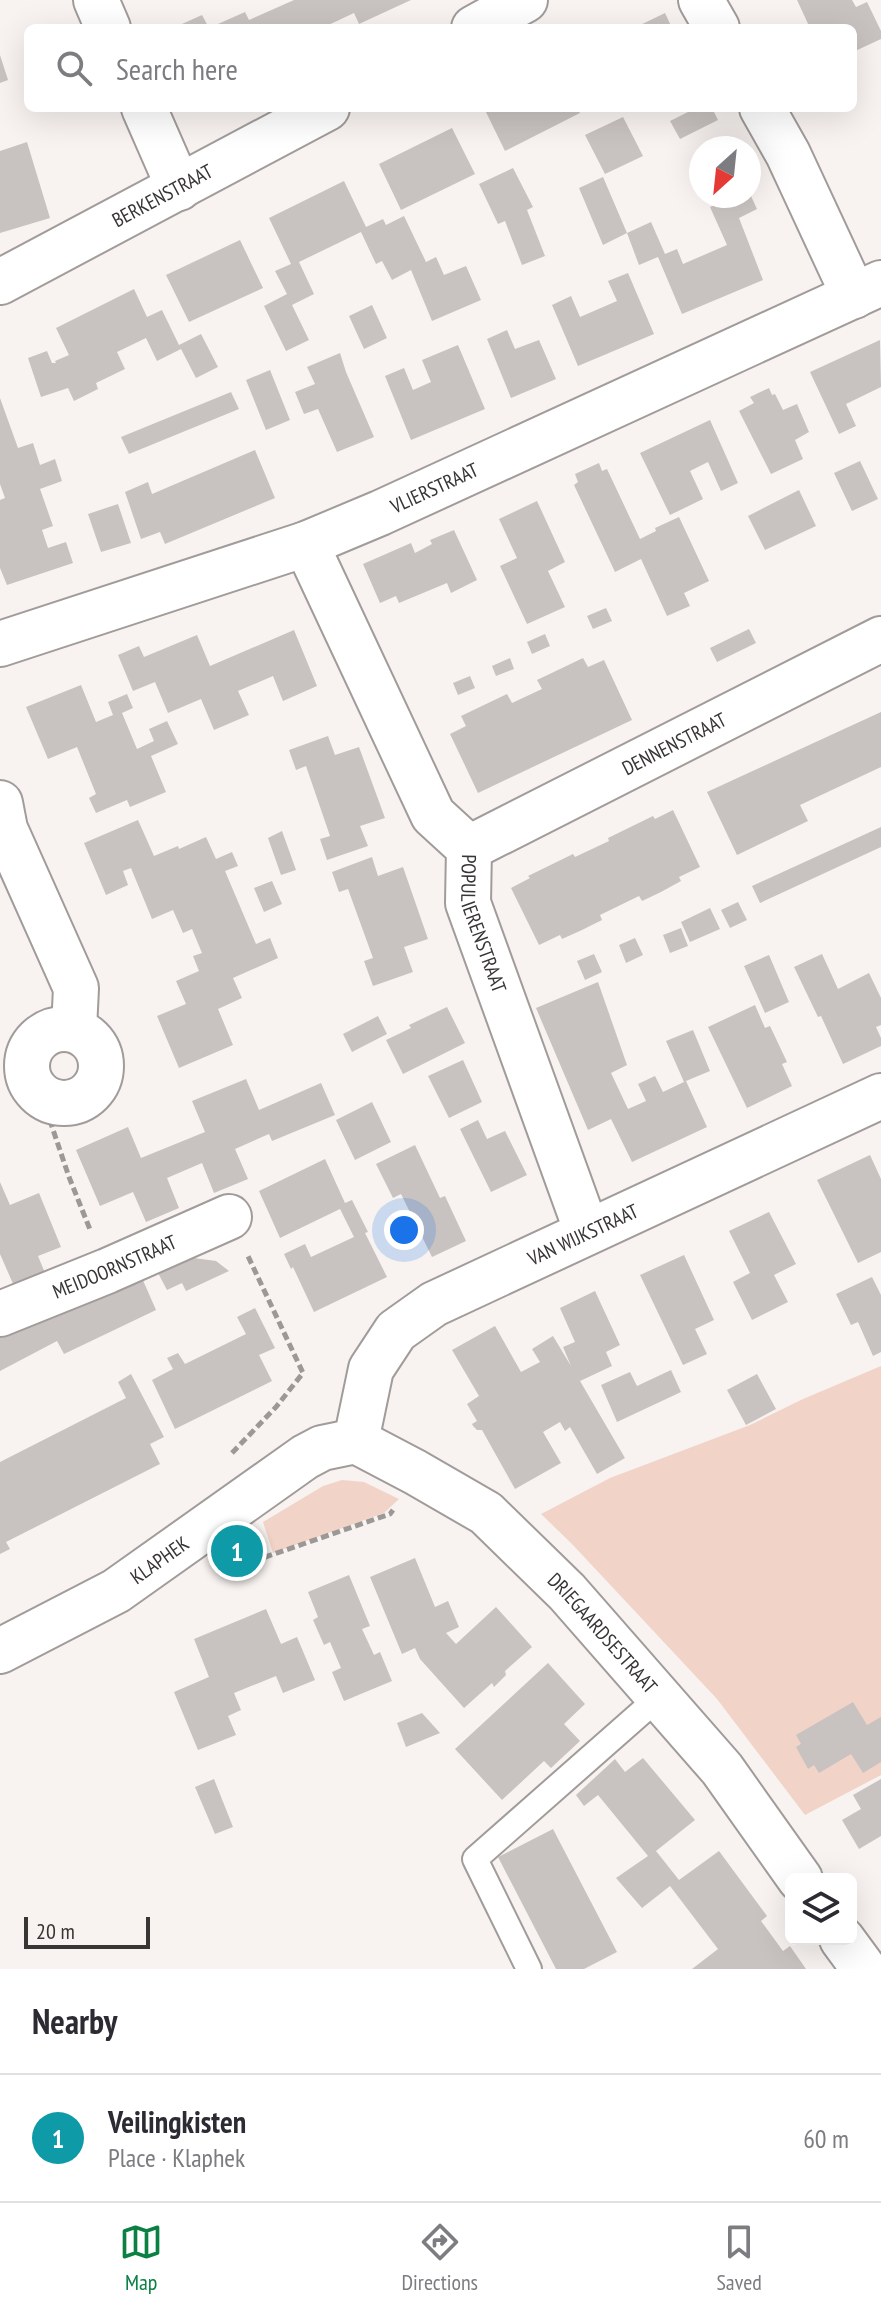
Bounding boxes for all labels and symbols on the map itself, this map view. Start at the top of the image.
north arrow [689,136,761,208]
street label: BERKENSTRAAT [108,158,217,233]
street label: VLIERSTRAAT [385,457,483,520]
street label: DENNENSTRAAT [618,707,731,781]
street label: POPULIERENSTRAAT [455,854,512,996]
street label: VAN WIJKSTRAAT [523,1198,642,1272]
your location [384,1210,424,1250]
street label: MEIDOORNSTRAAT [49,1229,181,1304]
pin: 1 [211,1521,263,1581]
street label: KLAPHEK [125,1530,194,1590]
street label: DRIEGAARDSESTRAAT [542,1567,663,1699]
scale bar [24,1913,150,1949]

